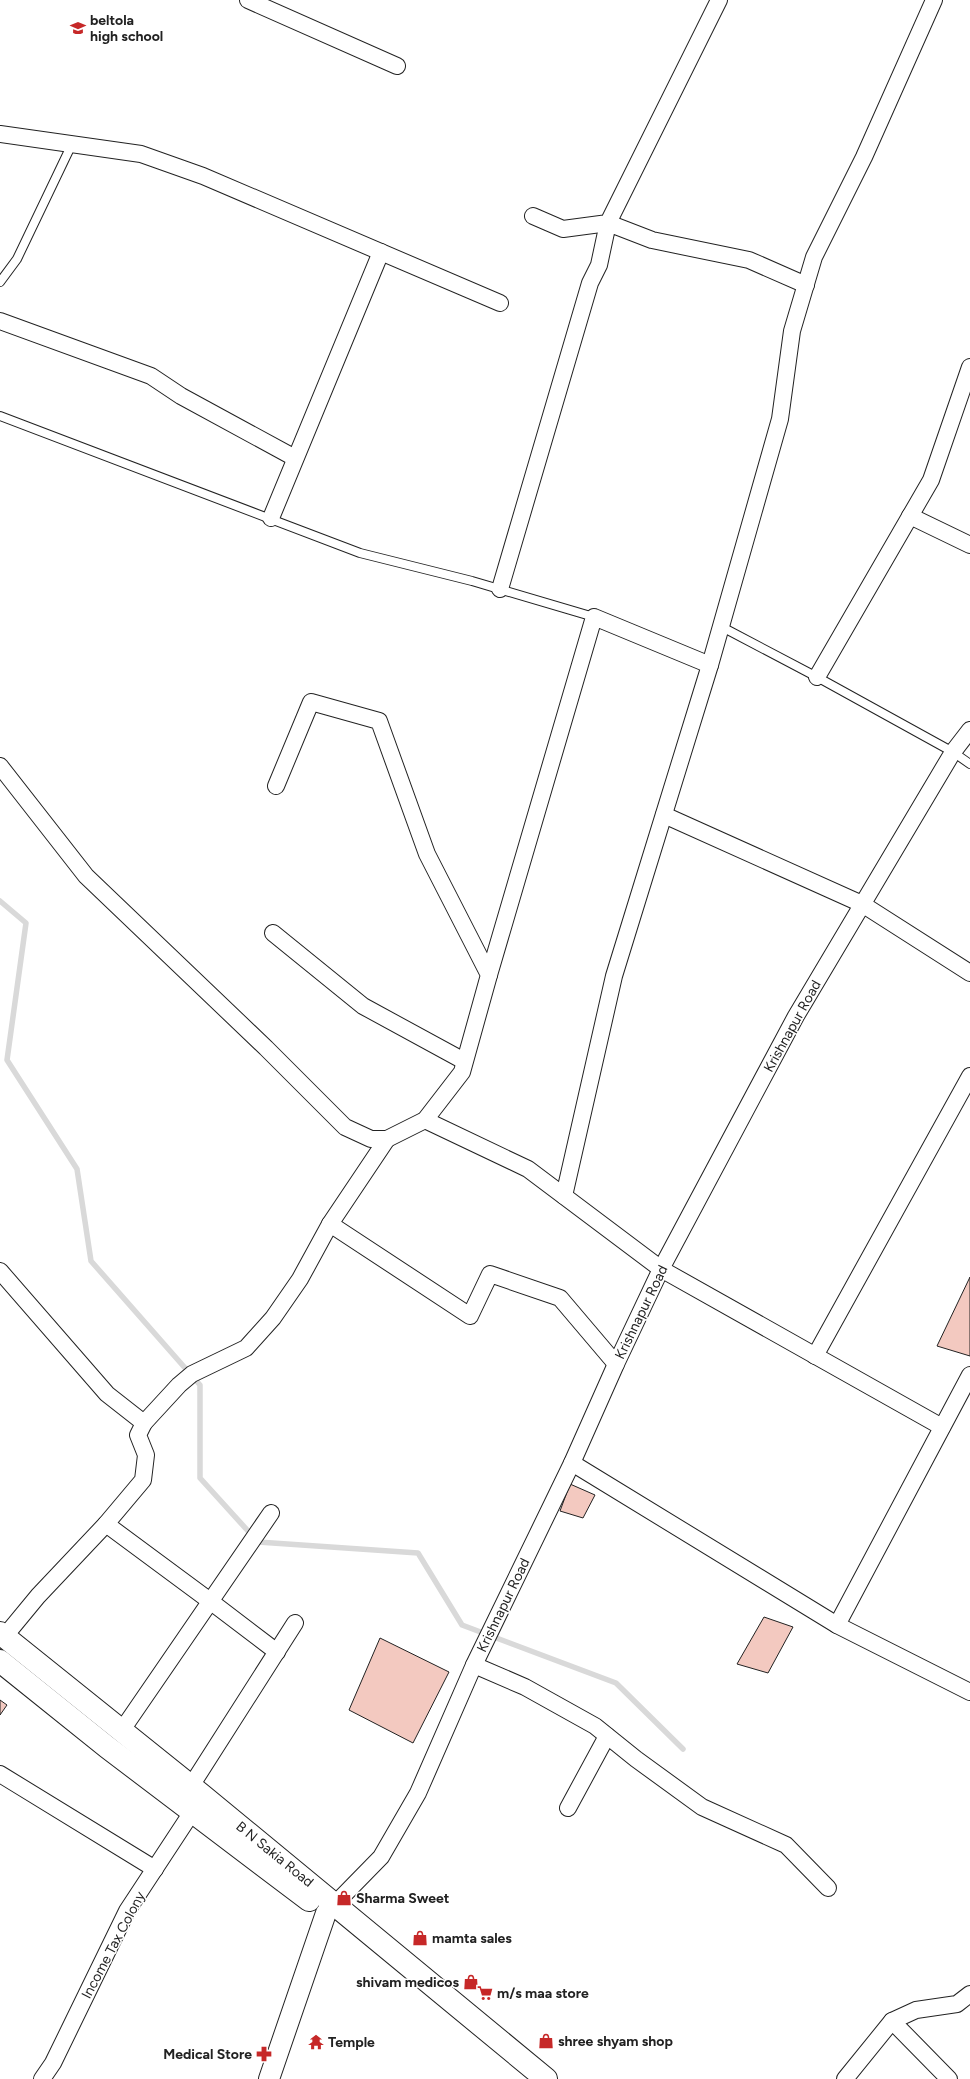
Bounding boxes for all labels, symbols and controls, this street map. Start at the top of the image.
place label: beltola high school [90,12,163,45]
school or university icon: beltola high school [69,19,87,37]
street label: Krishnapur Road [760,977,825,1075]
street label: Krishnapur Road [611,1263,672,1362]
street label: Krishnapur Road [473,1556,534,1655]
street label: B N Sakia Road [232,1818,317,1891]
street label: Income Tax Colony [78,1888,149,2002]
shop icon: Sharma Sweet [335,1889,353,1907]
place label: Sharma Sweet [356,1890,450,1907]
shop icon: mamta sales [411,1929,429,1947]
place label: mamta sales [432,1930,512,1947]
shop icon: shivam medicos [462,1973,480,1991]
place label: shivam medicos [356,1974,459,1991]
supermarket icon: m/s maa store [476,1984,494,2002]
place label: m/s maa store [497,1985,589,2002]
shop icon: shree shyam shop [537,2032,555,2050]
temple icon: Temple [307,2033,325,2051]
place label: shree shyam shop [558,2033,673,2050]
place label: Temple [328,2034,375,2051]
pharmacy icon: Medical Store [255,2045,273,2063]
place label: Medical Store [163,2046,252,2063]

